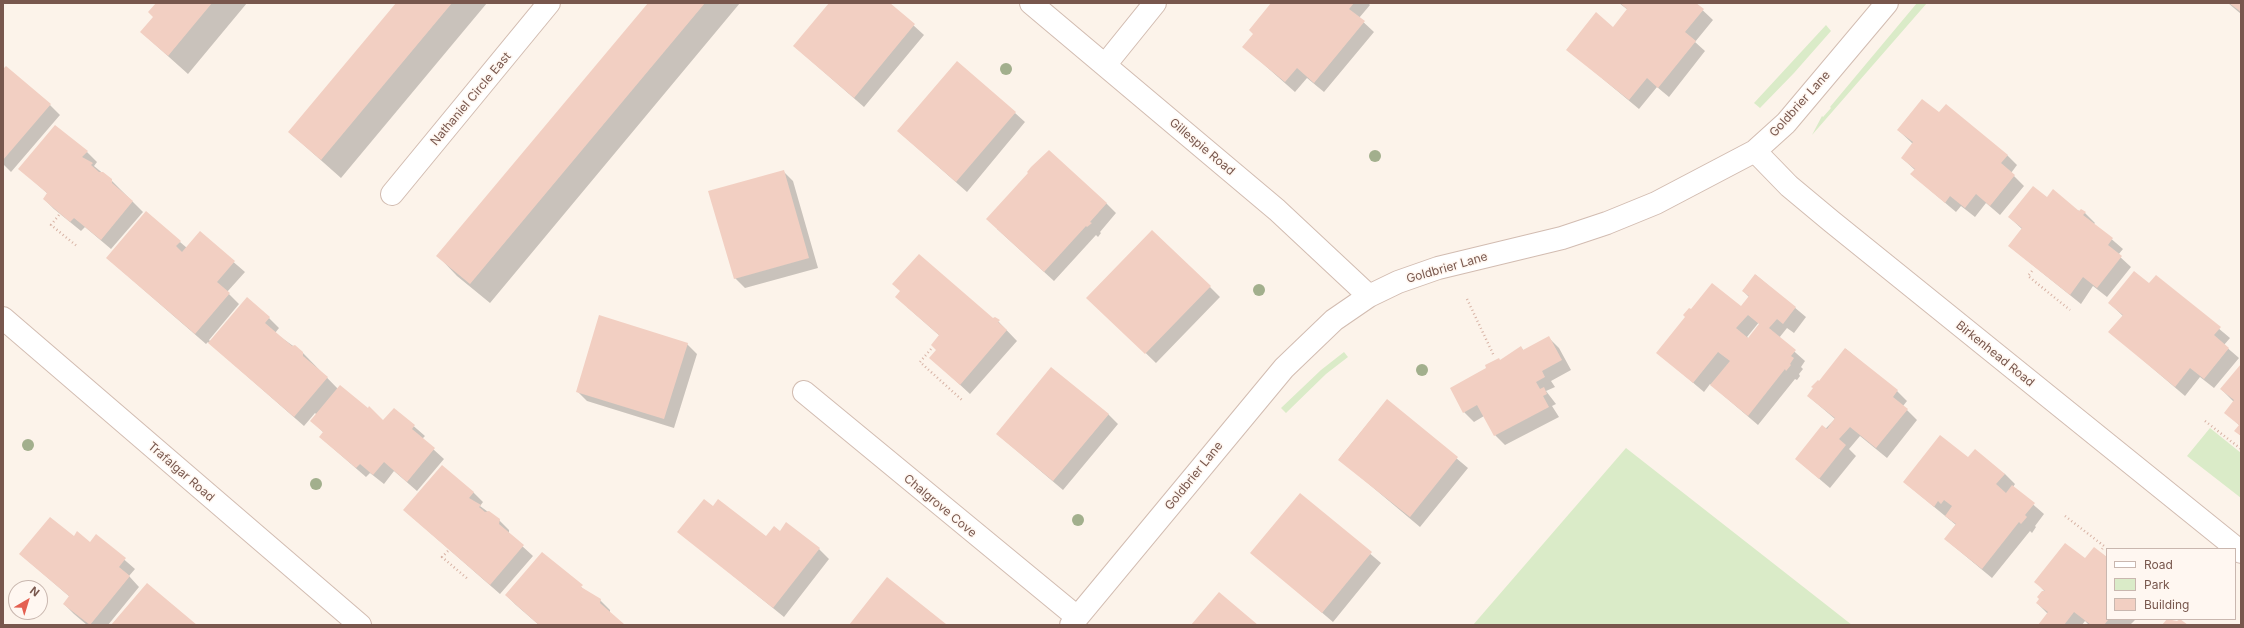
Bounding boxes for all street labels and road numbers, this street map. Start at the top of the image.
street label: Nathaniel Circle East [428,50,514,148]
street label: Goldbrier Lane [1767,68,1833,140]
street label: Gillespie Road [1167,116,1237,178]
street label: Goldbrier Lane [1405,250,1489,286]
street label: Birkenhead Road [1953,318,2037,390]
street label: Trafalgar Road [145,439,217,505]
street label: Goldbrier Lane [1162,439,1226,513]
street label: Chalgrove Cove [901,471,979,541]

